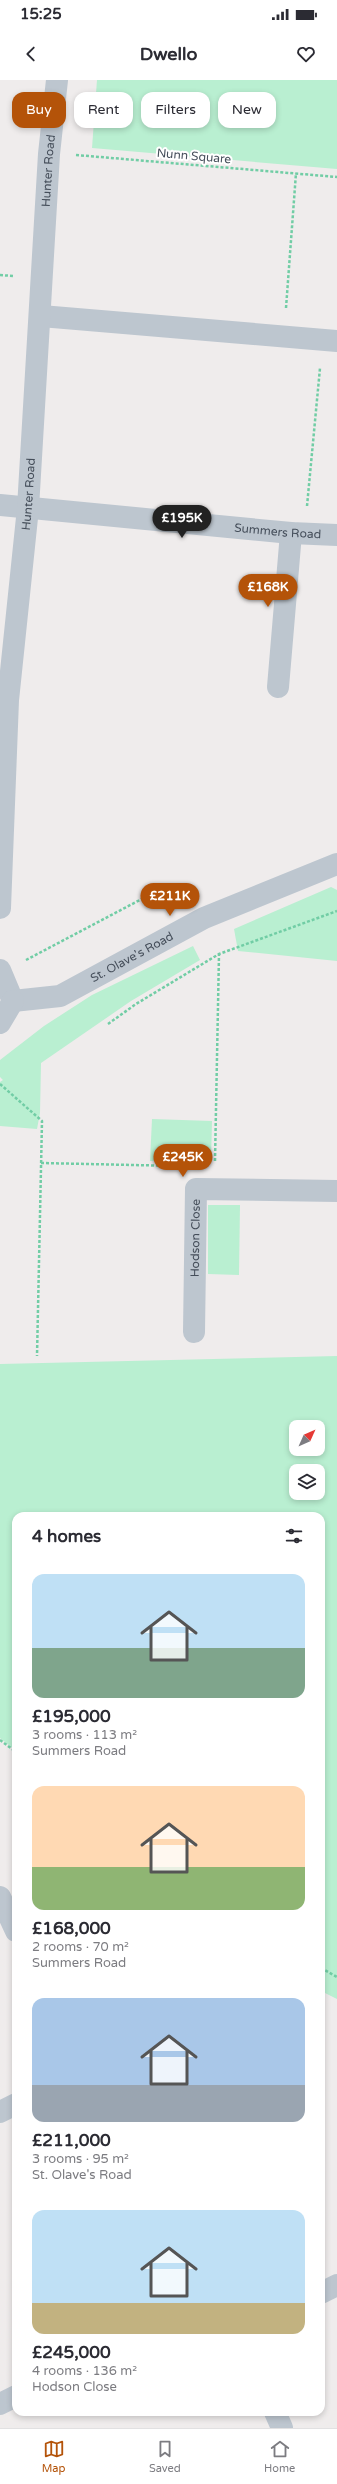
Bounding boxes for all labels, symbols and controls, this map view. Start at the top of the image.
text: 15:25 [20,5,62,23]
icon: back [20,43,42,65]
text: Dwello [140,43,197,65]
icon: heart [295,43,317,65]
chip: Buy [12,92,66,128]
chip: Rent [74,92,133,128]
chip: Filters [141,92,210,128]
chip: New [218,92,276,128]
street label: Hunter Road [39,134,58,207]
street label: Nunn Square [156,146,232,166]
street label: Hunter Road [19,458,38,531]
pin: £195K [154,505,210,539]
text: £195K [161,510,203,526]
street label: Summers Road [234,521,322,541]
pin: £168K [240,574,296,608]
text: £168K [247,579,289,595]
pin: £211K [142,883,198,917]
text: £211K [149,888,191,904]
street label: St. Olave's Road [88,929,176,985]
pin: £245K [155,1144,211,1178]
text: £245K [162,1149,204,1165]
street label: Hodson Close [188,1198,203,1277]
north arrow [289,1420,325,1456]
map controls [289,1420,325,1500]
button: layers [289,1464,325,1500]
icon: filters [283,1525,305,1547]
text: 4 homes [32,1526,101,1547]
icon: home [133,1600,205,1672]
text: £195,000 [32,1706,111,1727]
text: 3 rooms · 113 m² [32,1727,137,1743]
text: Summers Road [32,1743,126,1759]
icon: home [133,1812,205,1884]
text: £168,000 [32,1918,111,1939]
text: 2 rooms · 70 m² [32,1939,129,1955]
text: Summers Road [32,1955,126,1971]
icon: home [133,2024,205,2096]
text: £211,000 [32,2130,111,2151]
text: 3 rooms · 95 m² [32,2151,129,2167]
text: St. Olave's Road [32,2167,132,2183]
icon: home [133,2236,205,2308]
text: £245,000 [32,2342,111,2363]
text: 4 rooms · 136 m² [32,2363,137,2379]
text: Hodson Close [32,2379,117,2395]
tab: Map [42,2438,65,2475]
tab: Saved [149,2438,181,2475]
tab: Home [264,2438,295,2475]

